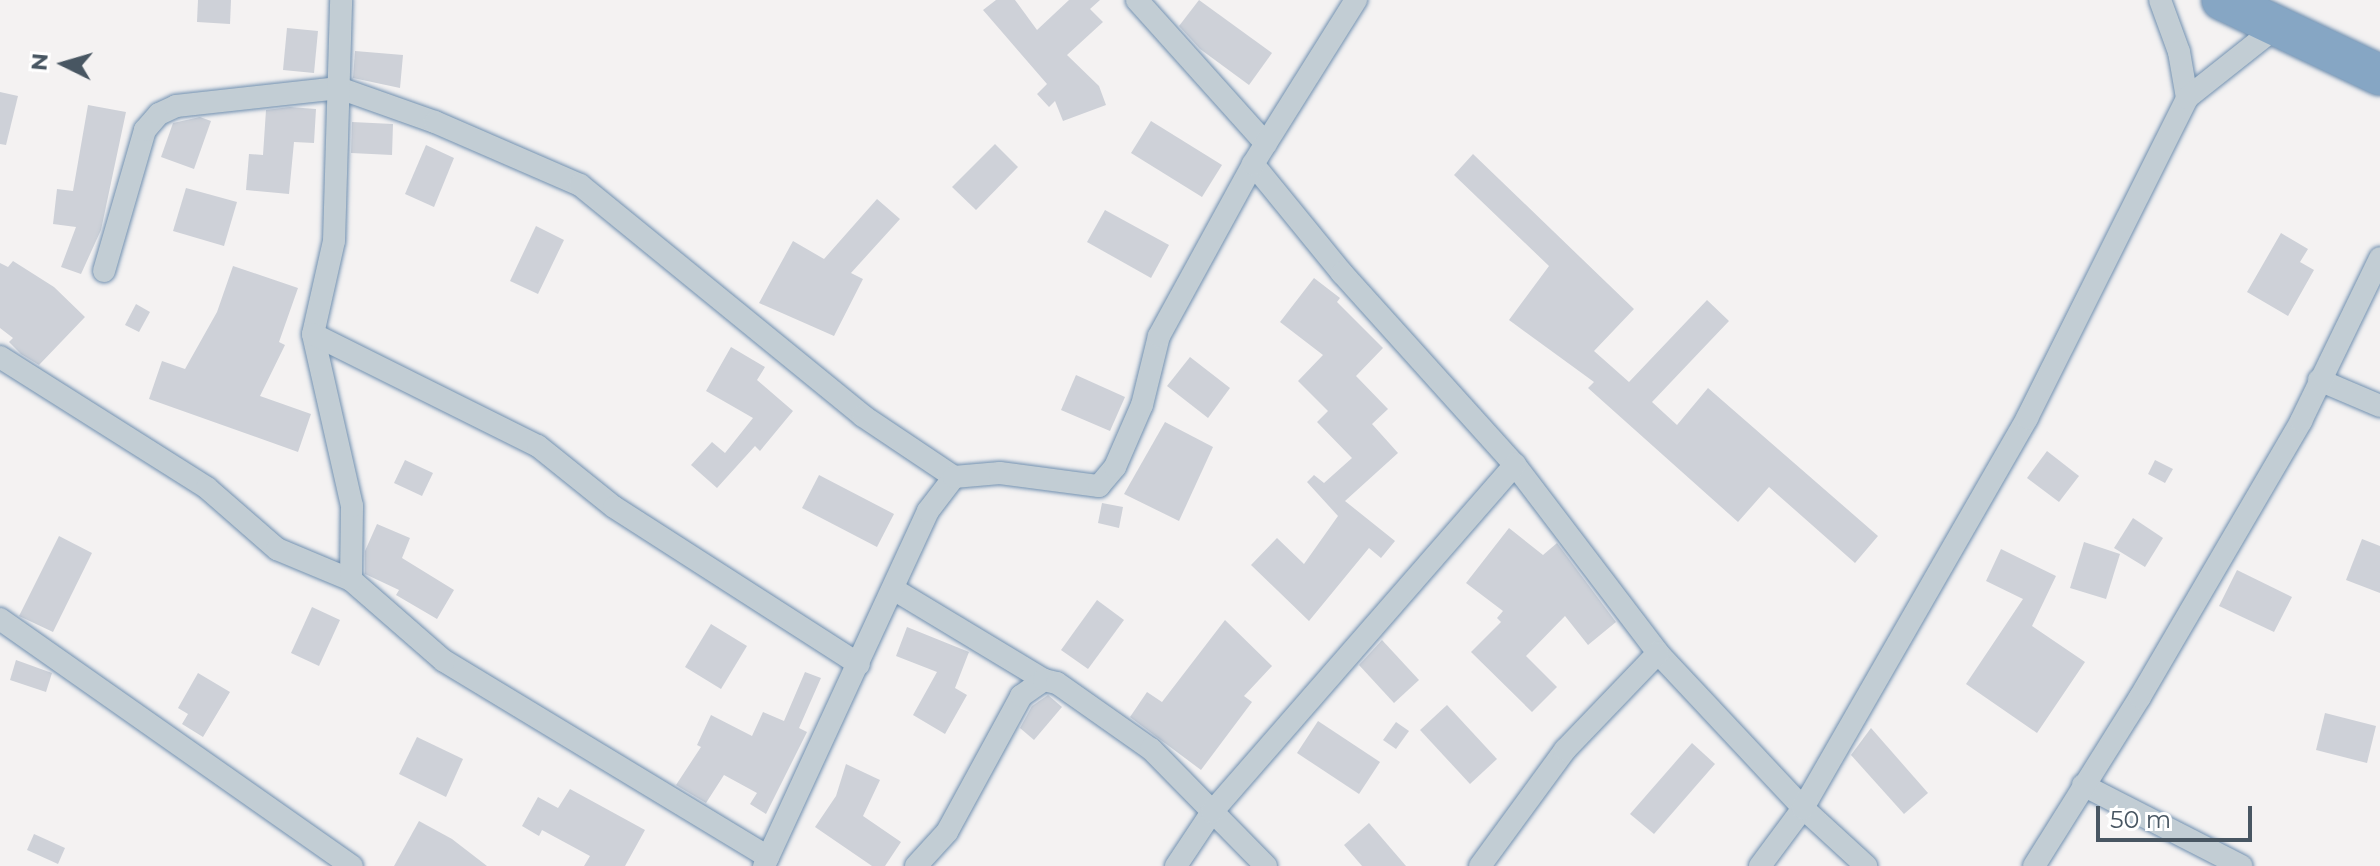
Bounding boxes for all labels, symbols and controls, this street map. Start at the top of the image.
north arrow [24,24,104,104]
text: N [25,52,54,72]
scale bar [2100,790,2256,840]
text: 50 m [2110,805,2171,834]

